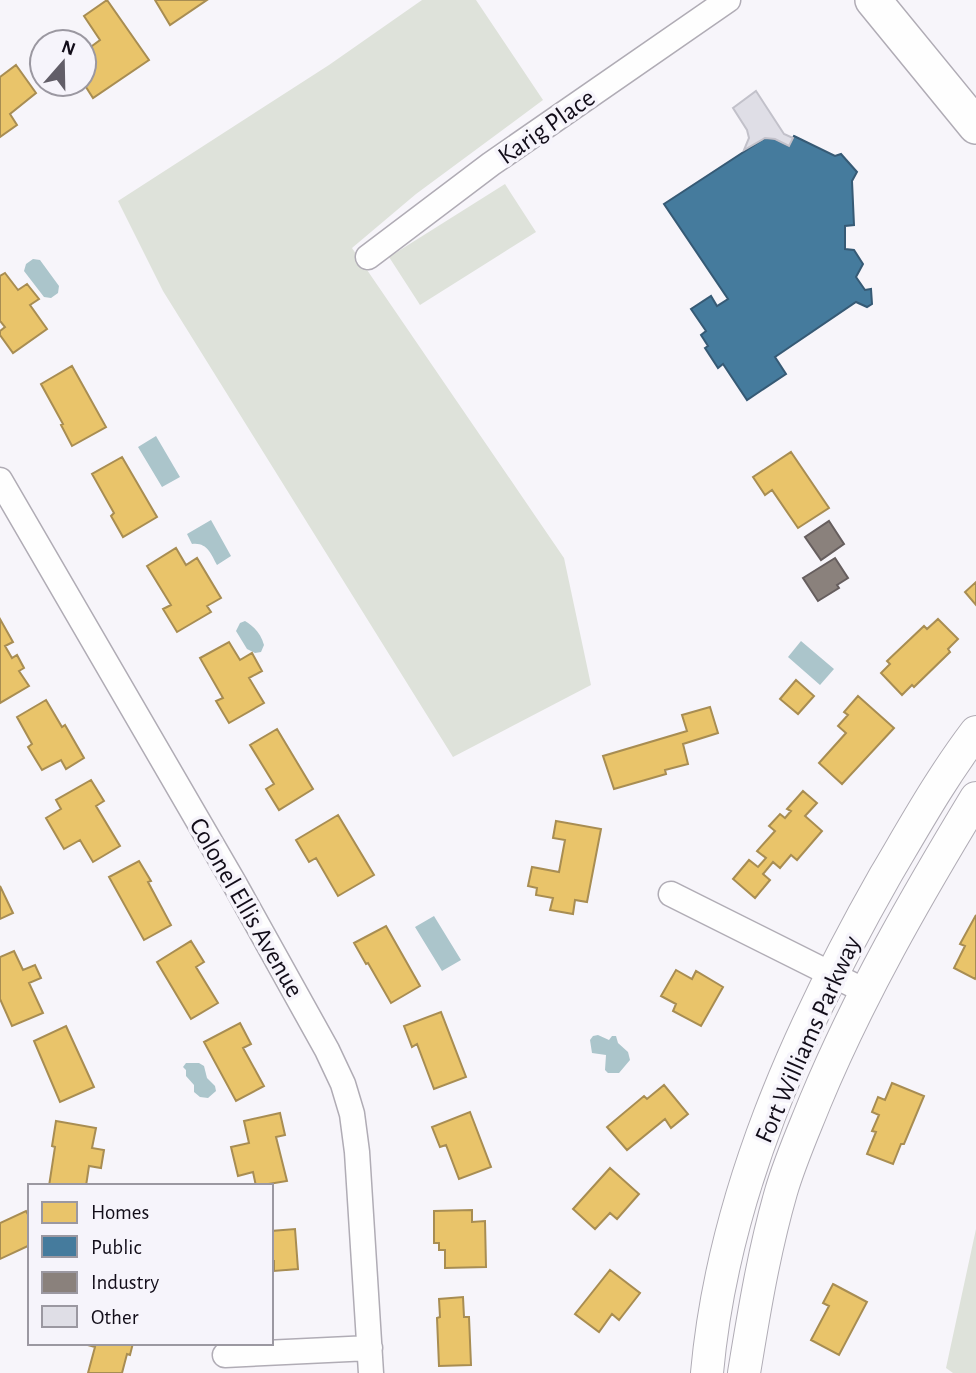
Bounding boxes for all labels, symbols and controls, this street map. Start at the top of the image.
north arrow [28,28,98,98]
text: N [59,37,78,60]
street label: Karig Place [494,84,600,169]
street label: Colonel Ellis Avenue [184,813,308,1002]
street label: Fort Williams Parkway [751,932,865,1147]
legend [28,1184,273,1345]
text: Homes [91,1202,149,1223]
text: Public [91,1237,141,1258]
text: Industry [91,1272,159,1293]
text: Other [91,1307,139,1328]

